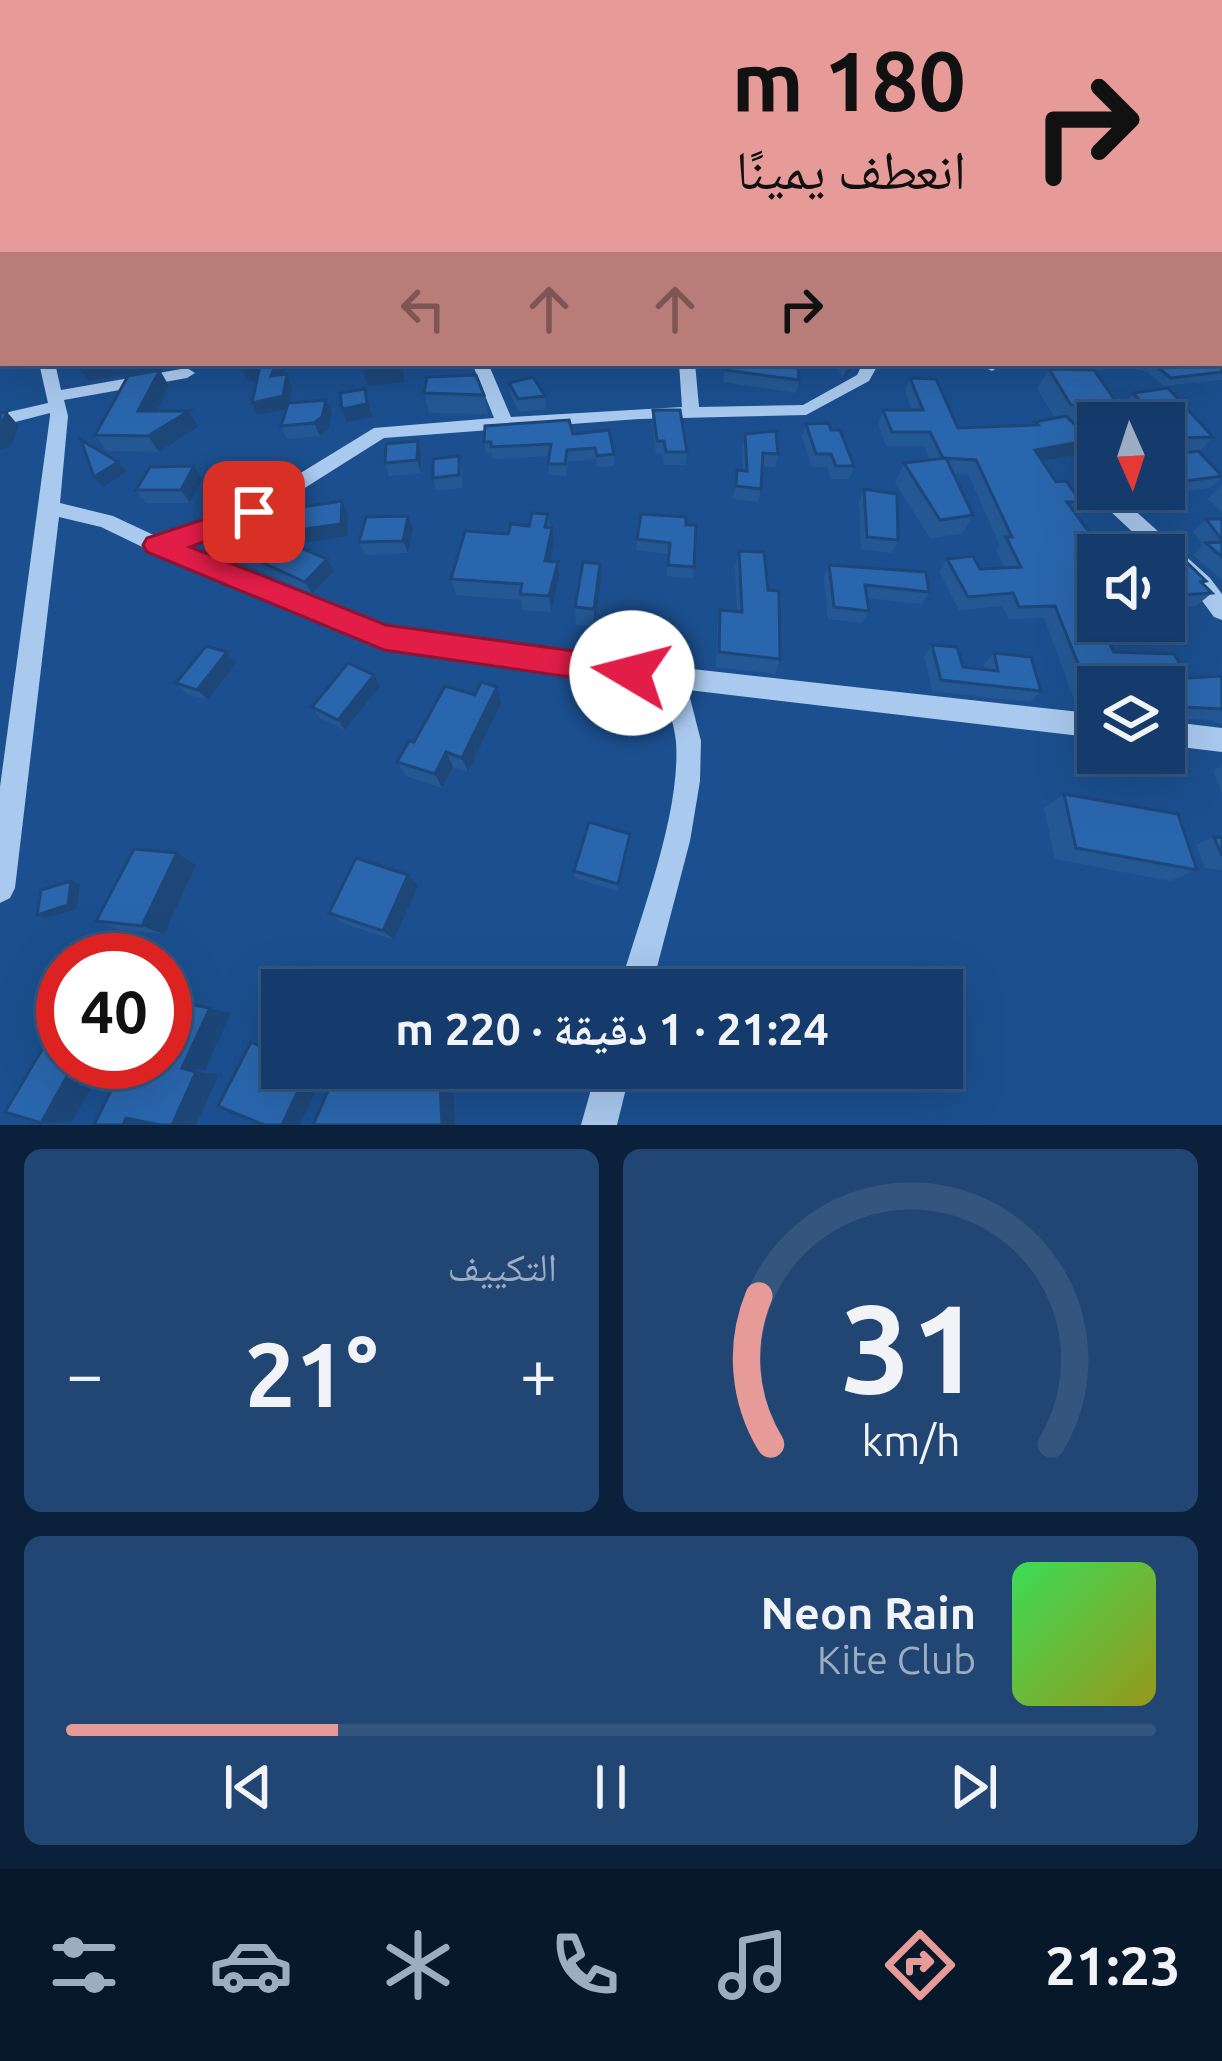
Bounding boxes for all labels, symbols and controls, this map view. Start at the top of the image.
text: 180 m [732,33,966,127]
icon: right [1008,48,1164,204]
text: انعطف يمينًا [736,139,966,199]
icon: left [390,276,456,342]
icon: ahead [516,276,582,342]
icon: ahead [642,276,708,342]
icon: right [768,276,834,342]
north arrow [1077,402,1185,510]
map controls [1077,402,1185,774]
pin [203,461,305,563]
icon: arrive [221,479,287,545]
button: sound [1077,534,1185,642]
position arrow [569,610,695,736]
button: layers [1077,666,1185,774]
speed limit sign: 40 [36,933,192,1089]
text: 21:24 · 1 دقيقة · 220 m [395,1003,829,1054]
text: التكييف [448,1245,557,1288]
text: 31 [840,1277,981,1417]
text: 21° [245,1323,378,1424]
text: − [66,1336,103,1410]
text: + [520,1336,557,1410]
text: km/h [861,1415,960,1463]
text: Neon Rain [761,1587,976,1638]
text: Kite Club [817,1638,976,1681]
icon: previous [215,1754,281,1820]
icon: pause [578,1754,644,1820]
icon: next [941,1754,1007,1820]
icon: filters [42,1923,126,2007]
icon: car [209,1923,293,2007]
icon: climate [376,1923,460,2007]
icon: phone [543,1923,627,2007]
icon: music [711,1923,795,2007]
icon: directions [878,1923,962,2007]
text: 21:23 [1045,1935,1180,1995]

